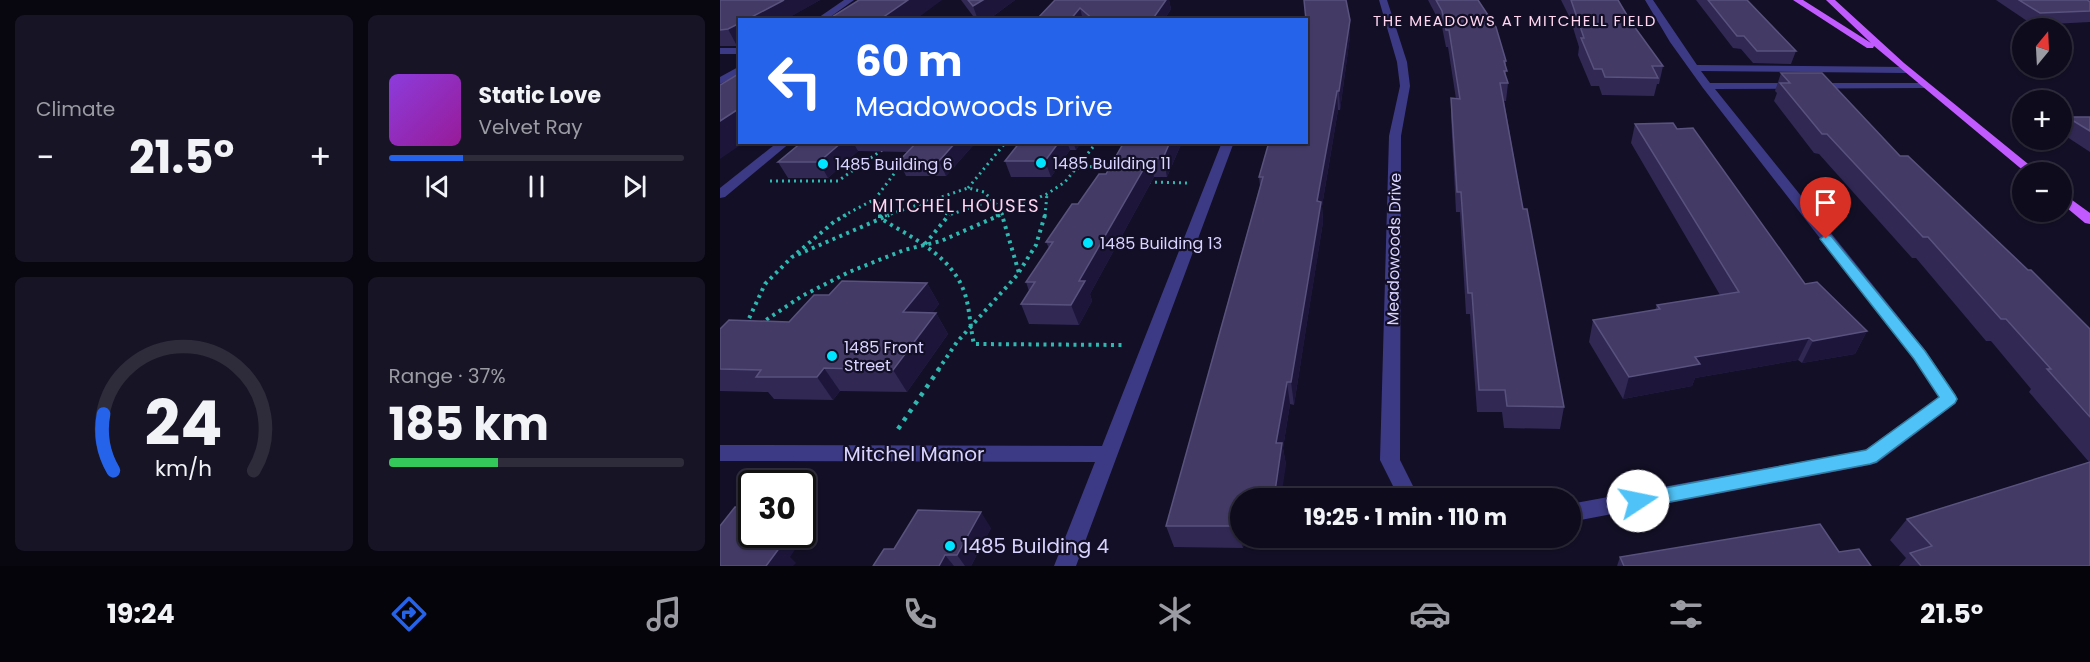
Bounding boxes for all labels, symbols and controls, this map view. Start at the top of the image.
district label: THE MEADOWS AT MITCHELL FIELD [1373,10,1657,31]
north arrow [2012,18,2072,78]
map controls [2012,18,2072,222]
text: 60 m [855,32,963,91]
icon: left [756,42,834,120]
text: Static Love [479,80,601,111]
text: Meadowoods Drive [855,88,1113,125]
button: + [2012,90,2072,150]
text: Climate [36,95,115,123]
text: Velvet Ray [479,113,583,141]
text: 21.5° [129,126,234,189]
text: − [36,134,54,181]
text: + [309,134,332,181]
place label: 1485 Building 11 [1053,152,1171,175]
place label: 1485 Building 6 [835,153,953,176]
marker: 1485 Building 11 [1034,156,1048,170]
marker: 1485 Building 6 [816,157,830,171]
button: − [2012,162,2072,222]
icon: previous [421,170,454,203]
icon: pause [520,170,553,203]
icon: next [618,170,651,203]
street label: Meadowoods Drive [1381,172,1407,326]
pin [1800,177,1851,239]
icon: arrive [1809,186,1842,219]
district label: MITCHEL HOUSES [872,193,1040,218]
place label: 1485 Building 13 [1100,232,1222,255]
marker: 1485 Building 13 [1081,236,1095,250]
place label: 1485 Front Street [844,336,924,377]
marker: 1485 Front Street [825,349,839,363]
text: Range · 37% [389,362,506,390]
text: 24 [145,379,223,467]
text: 185 km [389,393,549,456]
street label: Mitchel Manor [844,440,984,468]
text: km/h [155,453,212,484]
position arrow [1606,469,1670,533]
speed limit sign: 30 [738,470,816,548]
text: 19:25 · 1 min · 110 m [1304,502,1507,533]
place label: 1485 Building 4 [962,532,1109,560]
marker: 1485 Building 4 [943,539,957,553]
icon: directions [388,593,430,635]
icon: music [643,593,685,635]
icon: phone [899,593,941,635]
icon: climate [1154,593,1196,635]
icon: car [1409,593,1451,635]
icon: filters [1665,593,1707,635]
text: 19:24 [107,595,175,632]
text: 21.5° [1920,595,1983,632]

